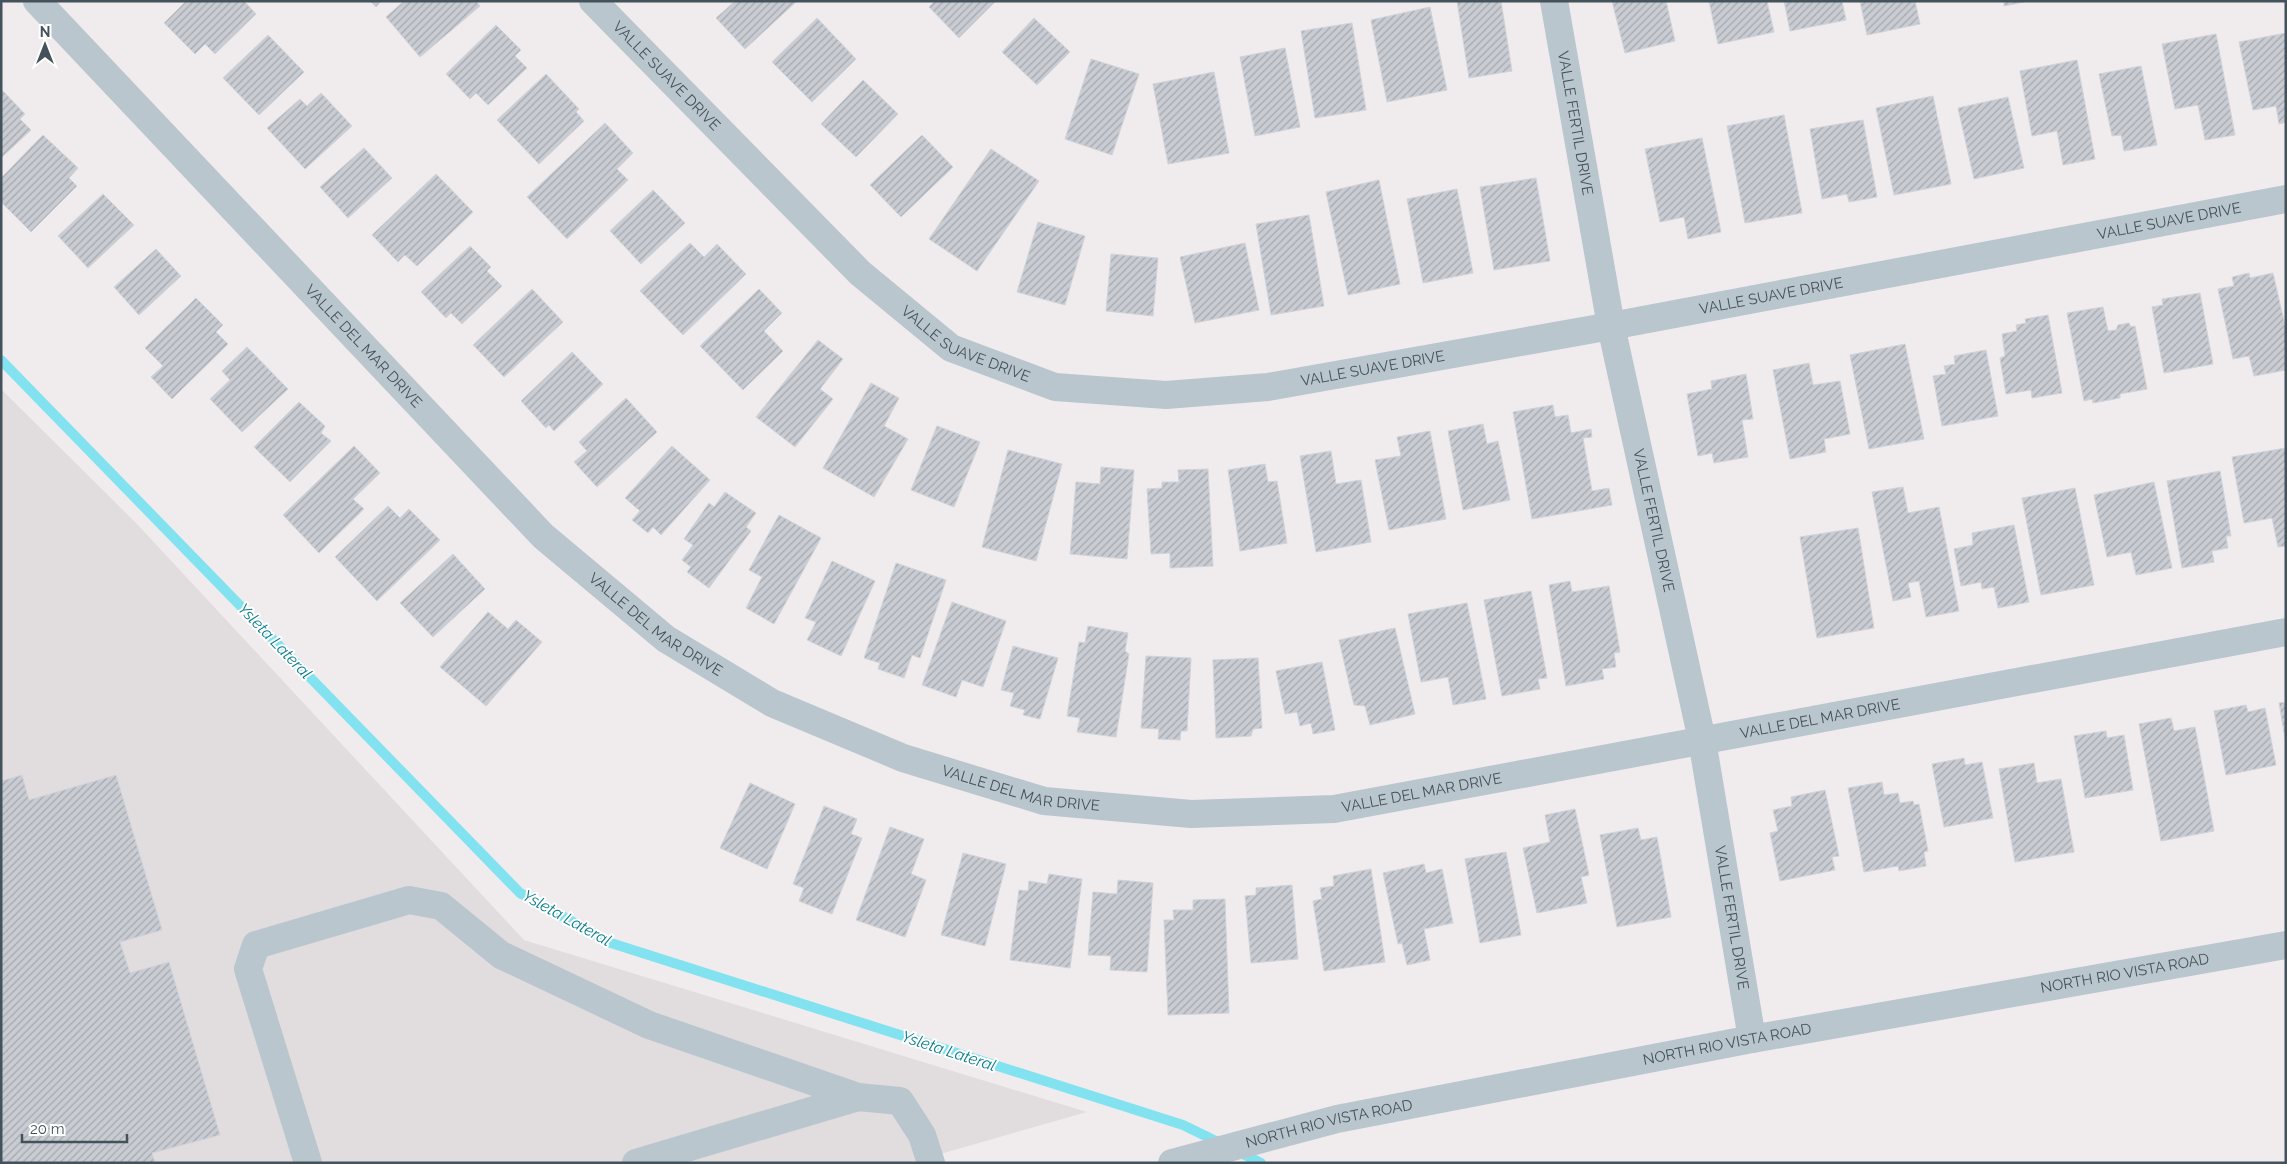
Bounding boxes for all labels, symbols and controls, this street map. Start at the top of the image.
street label: VALLE SUAVE DRIVE [609,18,724,134]
north arrow [20,20,70,70]
text: N [40,24,50,40]
street label: VALLE FERTIL DRIVE [1554,50,1597,197]
street label: VALLE SUAVE DRIVE [2096,199,2242,243]
street label: VALLE SUAVE DRIVE [1698,274,1844,318]
street label: VALLE DEL MAR DRIVE [301,281,426,411]
street label: VALLE SUAVE DRIVE [897,302,1033,386]
street label: VALLE SUAVE DRIVE [1299,347,1446,390]
street label: VALLE FERTIL DRIVE [1629,447,1678,594]
street label: VALLE DEL MAR DRIVE [585,569,726,680]
water label: Ysleta Lateral [234,599,316,683]
street label: VALLE DEL MAR DRIVE [1738,695,1901,742]
street label: VALLE DEL MAR DRIVE [940,761,1101,815]
street label: VALLE DEL MAR DRIVE [1340,769,1503,816]
street label: VALLE FERTIL DRIVE [1711,844,1753,991]
water label: Ysleta Lateral [520,886,614,950]
street label: NORTH RIO VISTA ROAD [2039,950,2211,997]
street label: NORTH RIO VISTA ROAD [1641,1020,1813,1069]
water label: Ysleta Lateral [900,1027,998,1075]
street label: NORTH RIO VISTA ROAD [1244,1096,1414,1152]
scale bar [22,1112,128,1144]
text: 20 m [30,1120,65,1138]

